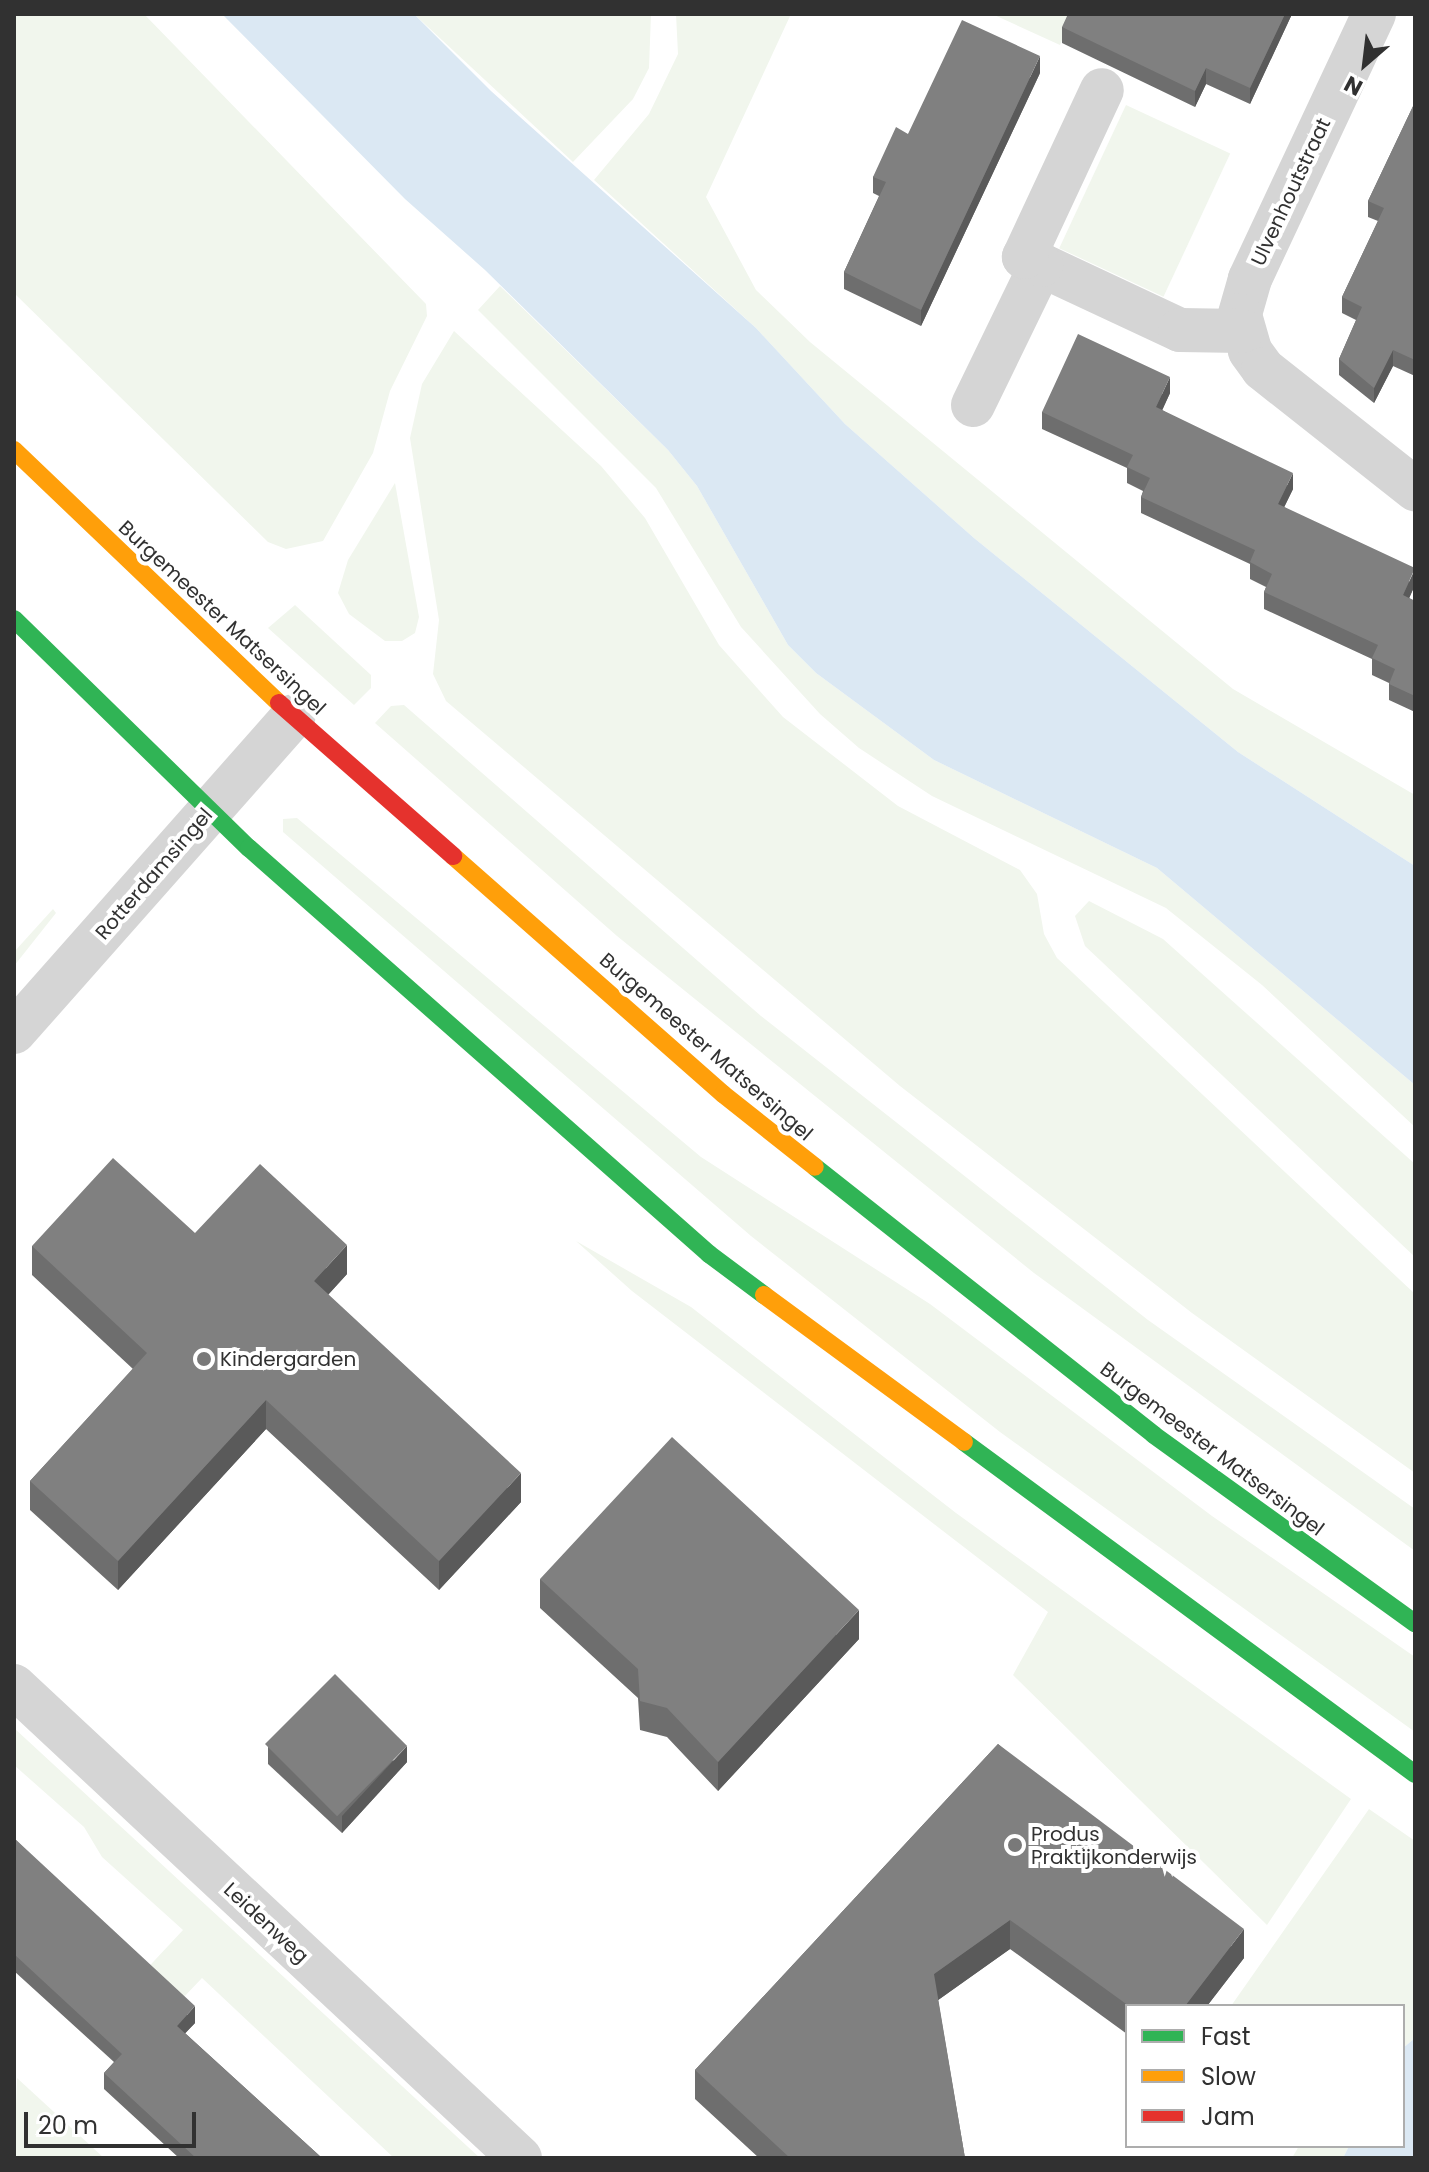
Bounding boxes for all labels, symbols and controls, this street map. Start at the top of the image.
north arrow [1325,24,1405,104]
text: N [1339,68,1368,103]
street label: Ulvenhoutstraat [1246,114,1336,270]
street label: Burgemeester Matsersingel [114,516,330,720]
street label: Rotterdamsingel [90,803,218,945]
street label: Burgemeester Matsersingel [595,948,817,1146]
place label: Kindergarden [220,1347,356,1371]
marker: Kindergarden [195,1350,213,1368]
street label: Burgemeester Matsersingel [1095,1357,1329,1541]
place label: Produs Praktijkonderwijs [1031,1822,1197,1869]
marker: Produs Praktijkonderwijs [1006,1836,1024,1854]
street label: Leidenweg [219,1878,313,1968]
legend [1125,2004,1405,2148]
text: Fast [1201,2020,1251,2053]
text: Slow [1201,2060,1256,2093]
scale bar [28,2096,200,2146]
text: Jam [1201,2100,1255,2133]
text: 20 m [38,2109,98,2142]

